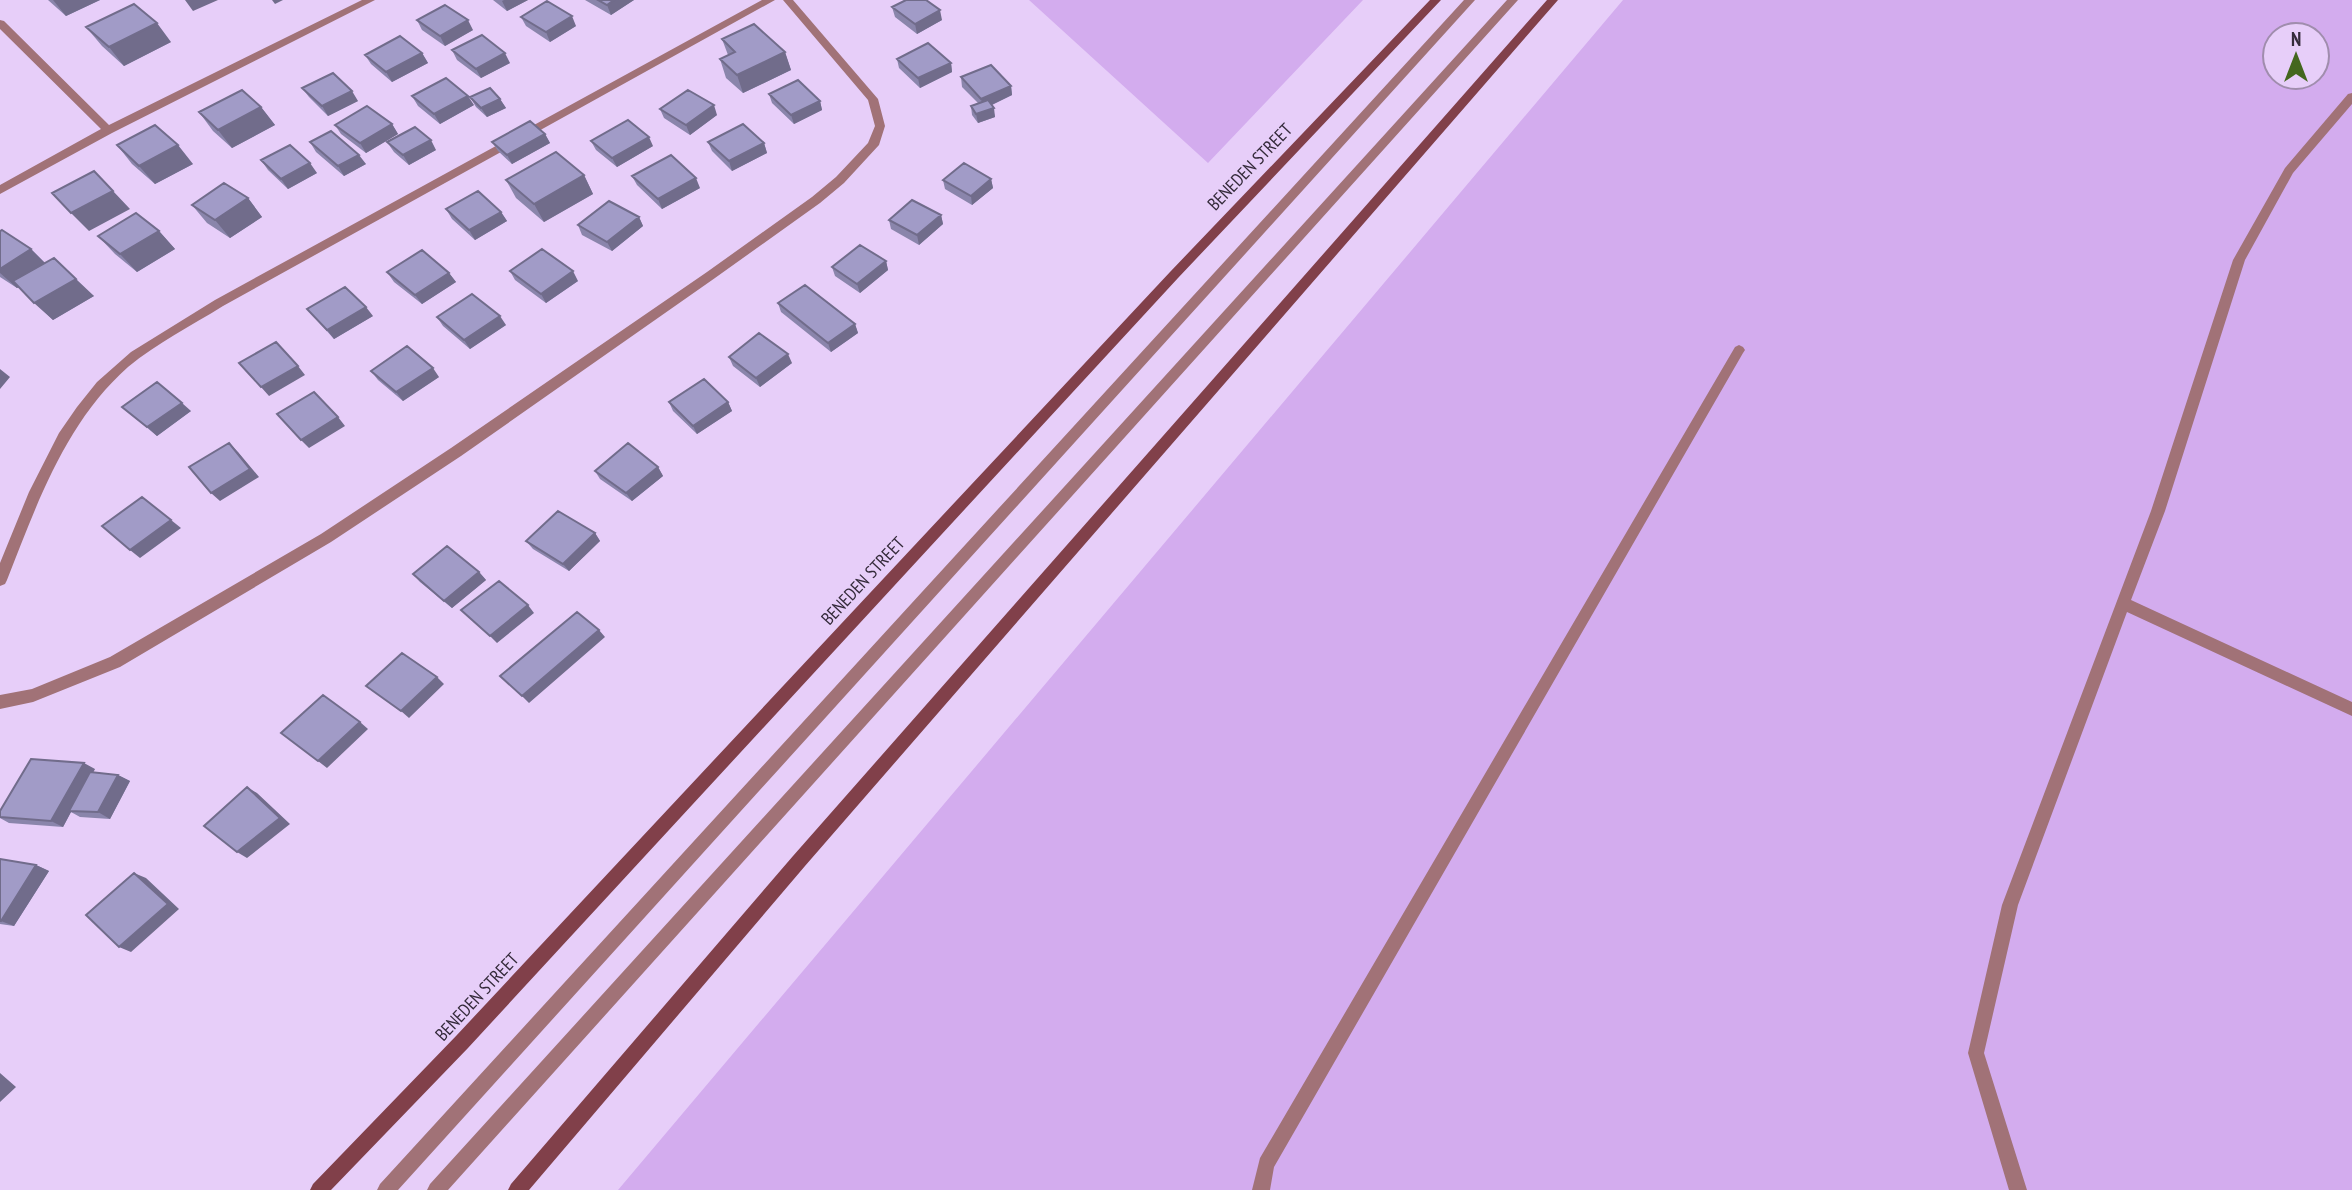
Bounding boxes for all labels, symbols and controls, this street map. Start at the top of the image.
north arrow [2261,21,2331,91]
text: N [2291,27,2301,51]
street label: BENEDEN STREET [1202,118,1297,215]
street label: BENEDEN STREET [816,532,909,630]
street label: BENEDEN STREET [430,948,523,1046]

